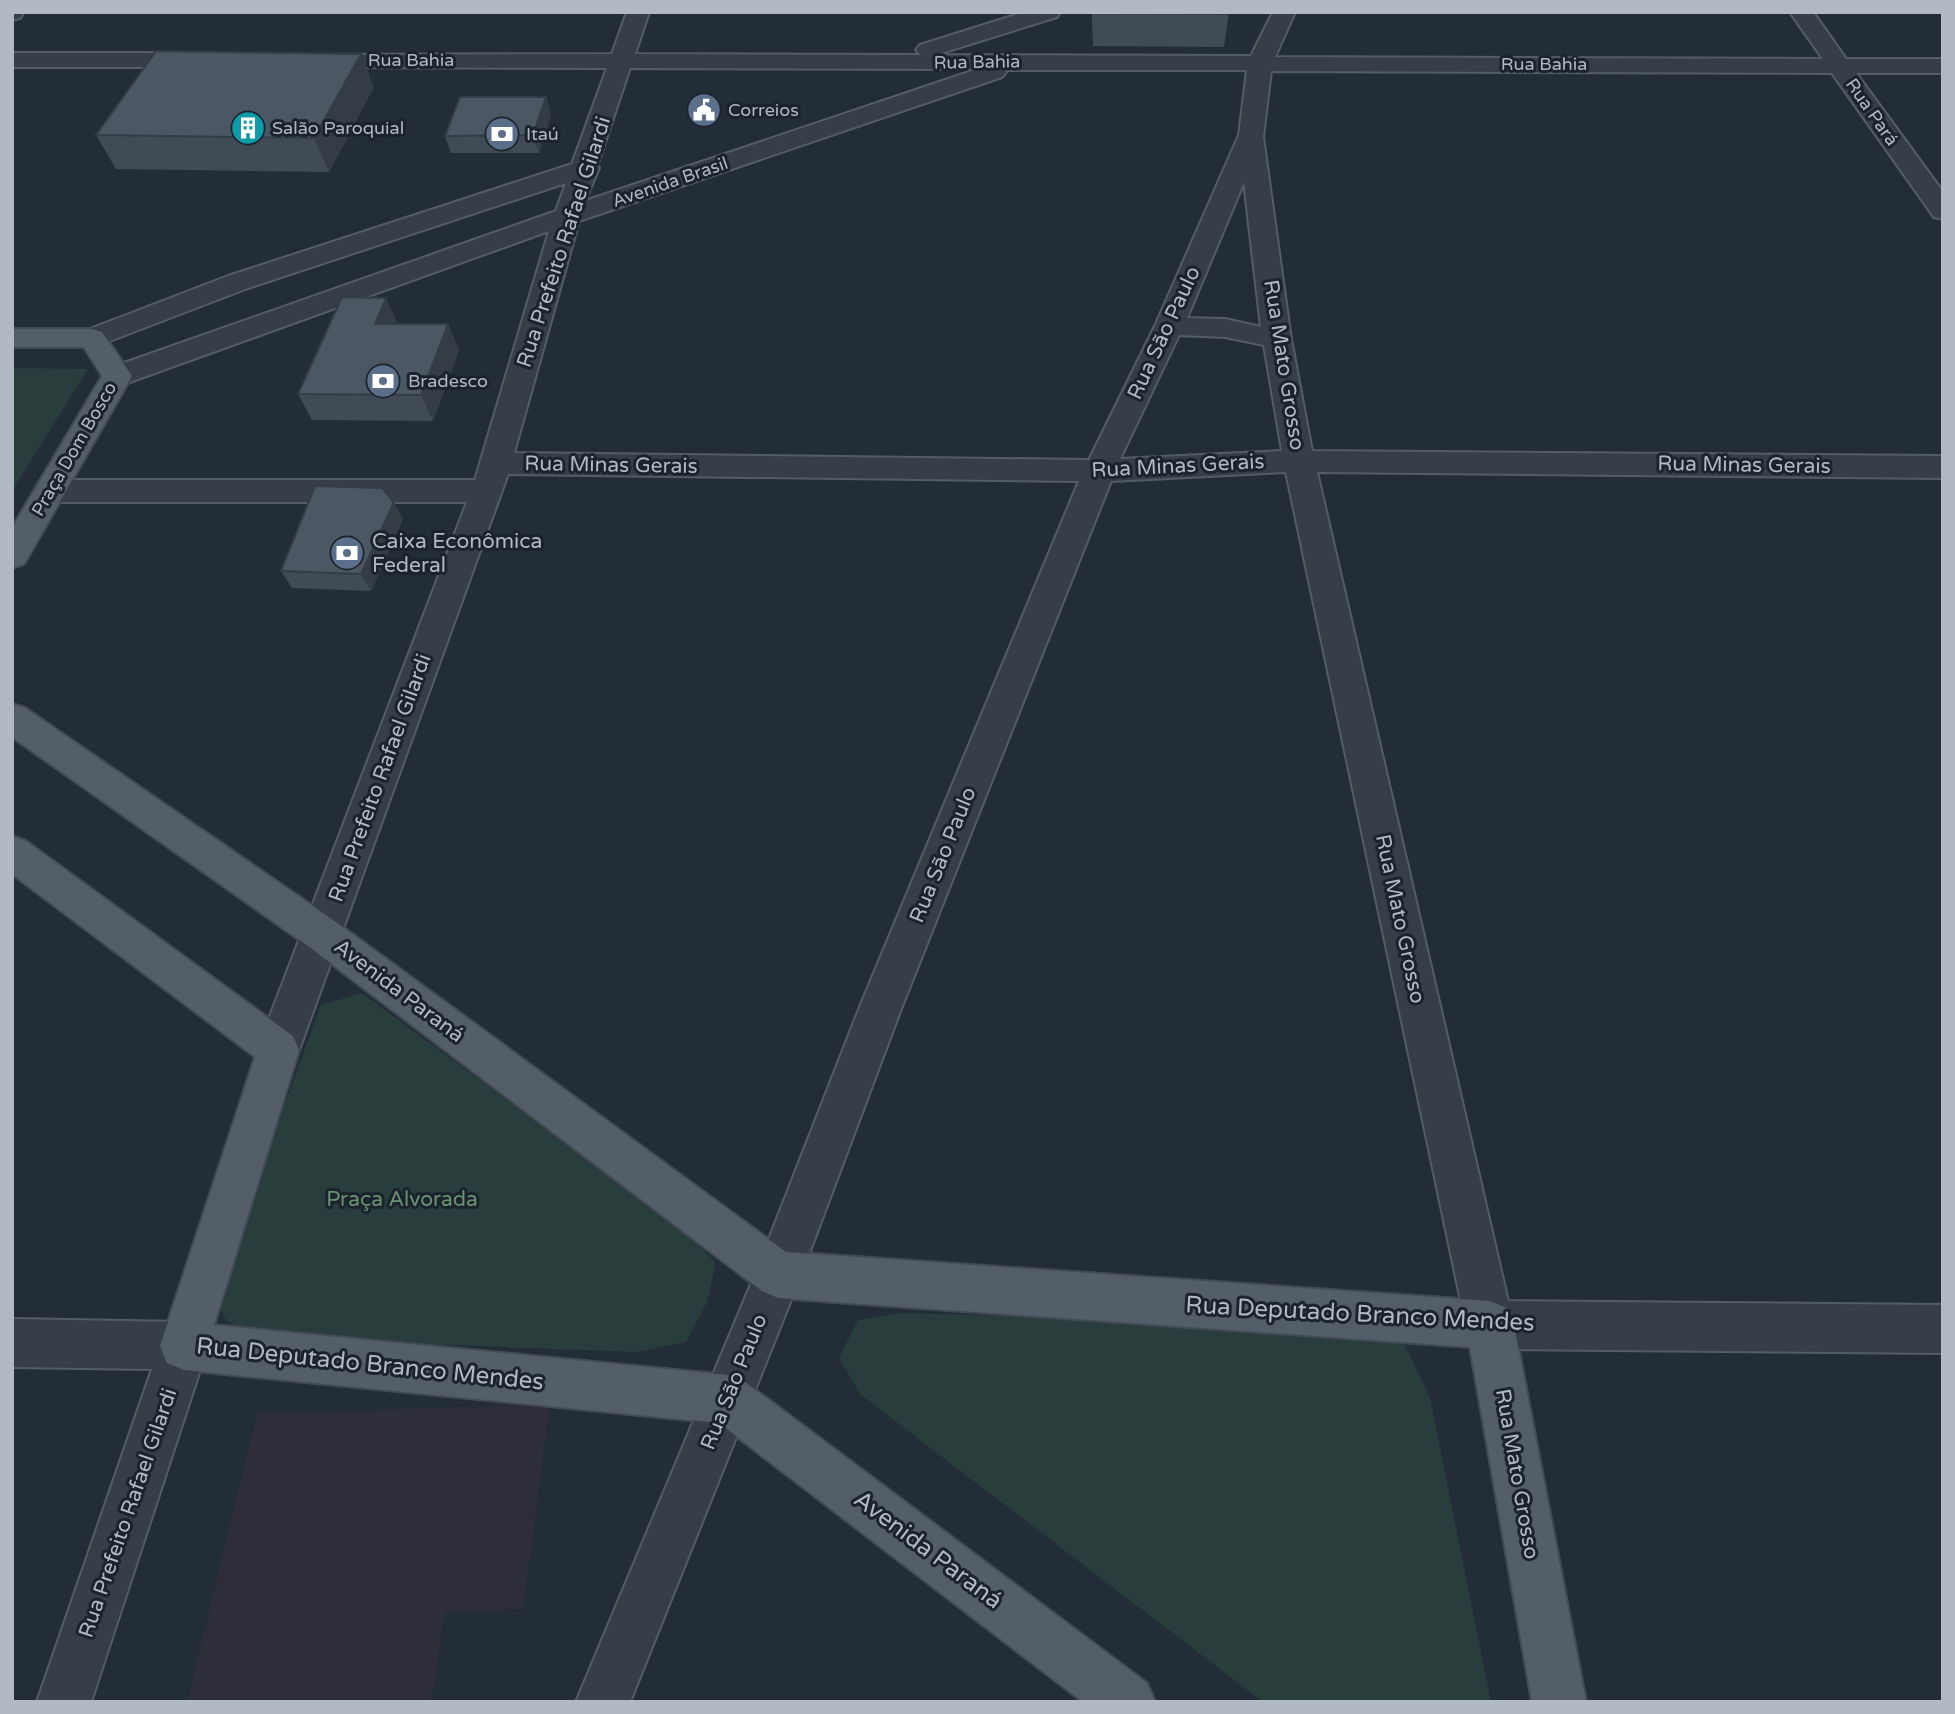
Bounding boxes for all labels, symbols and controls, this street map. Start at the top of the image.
street label: Rua Bahia [368,49,454,71]
street label: Rua Bahia [933,50,1021,74]
street label: Rua Bahia [1501,53,1587,75]
street label: Rua Pará [1841,74,1903,150]
public building icon: Correios [685,91,723,129]
place label: Correios [728,99,799,121]
building icon: Salão Paroquial [229,109,267,147]
street label: Rua Prefeito Rafael Gilardi [512,113,616,371]
bank icon: Itaú [483,115,521,153]
place label: Salão Paroquial [272,117,404,139]
place label: Itaú [526,123,559,145]
street label: Avenida Brasil [609,152,731,212]
street label: Rua São Paulo [1122,262,1206,404]
street label: Rua Mato Grosso [1258,278,1310,452]
bank icon: Bradesco [364,362,402,400]
place label: Bradesco [408,370,488,392]
street label: Praça Dom Bosco [27,378,121,520]
street label: Rua Minas Gerais [1091,449,1265,483]
street label: Rua Minas Gerais [524,451,698,479]
street label: Rua Minas Gerais [1657,451,1831,479]
place label: Caixa Econômica Federal [372,529,542,578]
bank icon: Caixa Econômica Federal [328,534,366,572]
street label: Rua Prefeito Rafael Gilardi [323,651,437,905]
street label: Rua São Paulo [904,784,982,926]
street label: Rua Mato Grosso [1370,832,1430,1006]
street label: Avenida Paraná [329,934,469,1048]
park label: Praça Alvorada [326,1187,478,1212]
street label: Rua Deputado Branco Mendes [1185,1290,1535,1338]
street label: Rua São Paulo [695,1311,773,1453]
street label: Rua Deputado Branco Mendes [195,1331,545,1397]
street label: Rua Prefeito Rafael Gilardi [74,1385,182,1641]
street label: Rua Mato Grosso [1490,1387,1544,1561]
street label: Avenida Paraná [848,1485,1008,1615]

